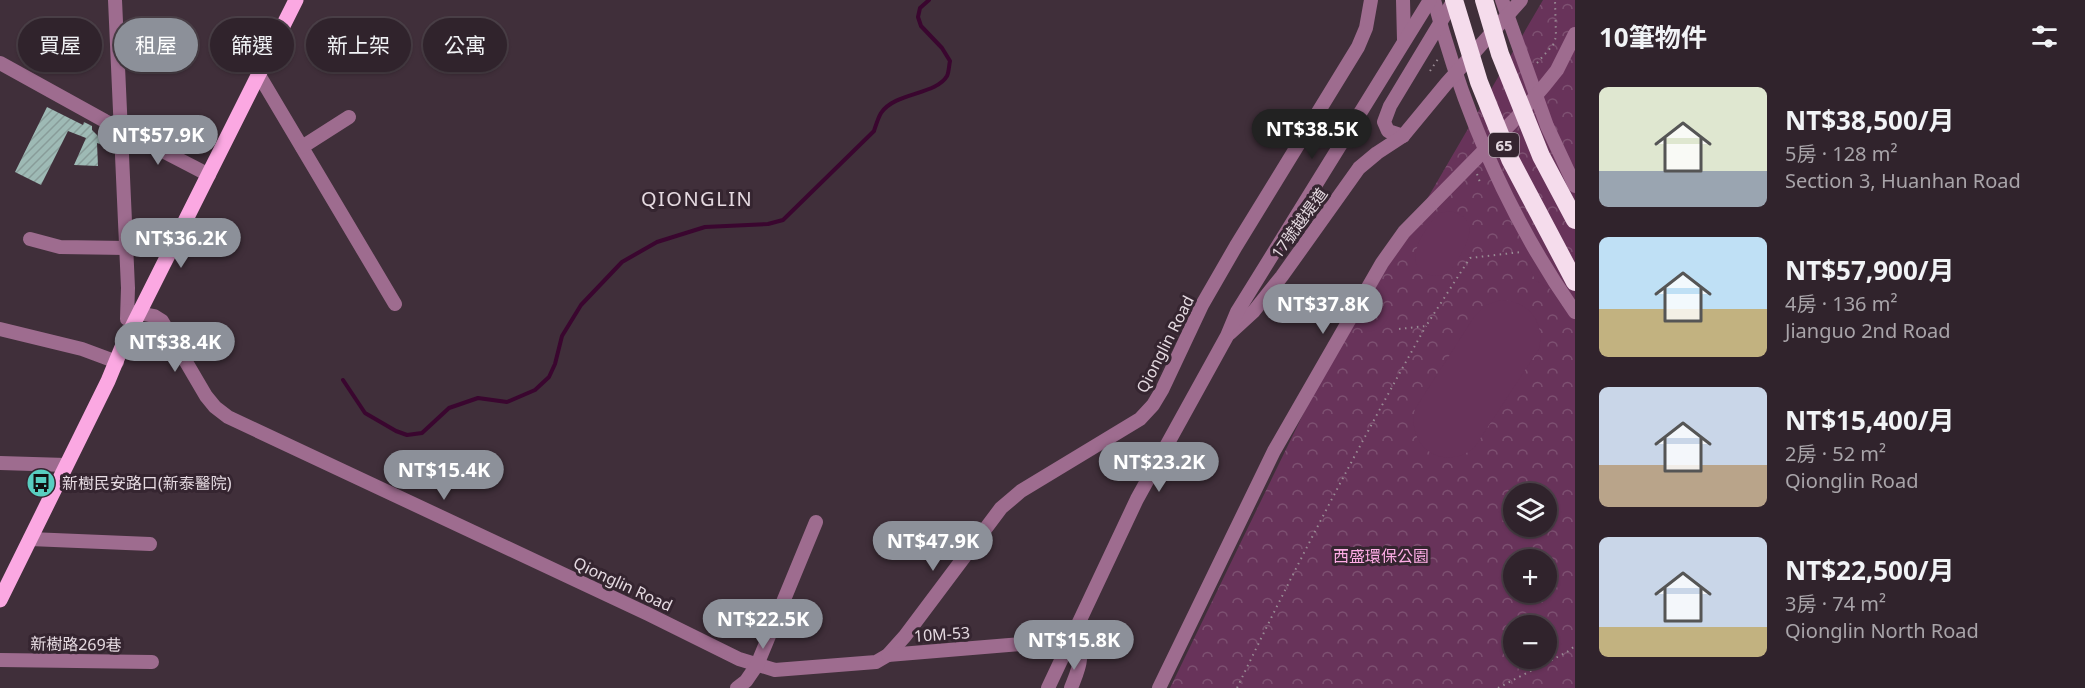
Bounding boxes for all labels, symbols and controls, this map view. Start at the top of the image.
chip: 買屋 [18,18,102,72]
chip: 租屋 [114,18,198,72]
chip: 篩選 [210,18,294,72]
chip: 新上架 [306,18,411,72]
chip: 公寓 [423,18,507,72]
text: 10筆物件 [1599,19,1707,55]
icon: filters [2028,20,2061,53]
text: NT$38,500/月 [1785,102,1955,138]
pin: NT$38.5K [1250,109,1374,160]
icon: home [1647,111,1719,183]
pin: NT$57.9K [96,115,220,166]
text: NT$38.5K [1266,115,1358,142]
text: NT$57.9K [112,121,204,148]
road number: 65 [1489,133,1519,157]
text: 5房 · 128 m² [1785,140,1897,167]
text: Section 3, Huanhan Road [1785,167,2021,194]
street label: 17號越堤道 [1266,183,1332,263]
district label: QIONGLIN [641,185,753,212]
pin: NT$36.2K [119,218,243,269]
text: NT$36.2K [135,224,227,251]
text: NT$57,900/月 [1785,252,1955,288]
icon: home [1647,261,1719,333]
pin: NT$37.8K [1261,284,1385,335]
text: NT$37.8K [1277,290,1369,317]
text: 4房 · 136 m² [1785,290,1897,317]
street label: Qionglin Road [1131,291,1199,397]
text: Jianguo 2nd Road [1785,317,1951,344]
pin: NT$38.4K [113,322,237,373]
text: NT$38.4K [129,328,221,355]
text: NT$15,400/月 [1785,402,1955,438]
icon: home [1647,411,1719,483]
text: 2房 · 52 m² [1785,440,1886,467]
pin: NT$23.2K [1097,442,1221,493]
text: NT$23.2K [1113,448,1205,475]
pin: NT$15.4K [382,450,506,501]
text: NT$15.4K [398,456,490,483]
bus stop icon: 新樹民安路口(新泰醫院) [25,467,57,499]
text: Qionglin Road [1785,467,1918,494]
place label: 新樹民安路口(新泰醫院) [62,472,232,494]
map controls [1503,483,1557,669]
button: layers [1503,483,1557,537]
pin: NT$47.9K [871,521,995,572]
text: NT$47.9K [887,527,979,554]
park label: 西盛環保公園 [1333,545,1429,567]
button: + [1503,549,1557,603]
street label: Qionglin Road [570,551,676,617]
text: NT$22,500/月 [1785,552,1955,588]
icon: home [1647,561,1719,633]
text: 3房 · 74 m² [1785,590,1886,617]
pin: NT$22.5K [701,599,825,650]
text: NT$22.5K [717,605,809,632]
button: − [1503,615,1557,669]
text: Qionglin North Road [1785,617,1979,644]
pin: NT$15.8K [1012,620,1136,671]
street label: 10M-53 [913,621,971,647]
text: NT$15.8K [1028,626,1120,653]
street label: 新樹路269巷 [30,632,122,656]

